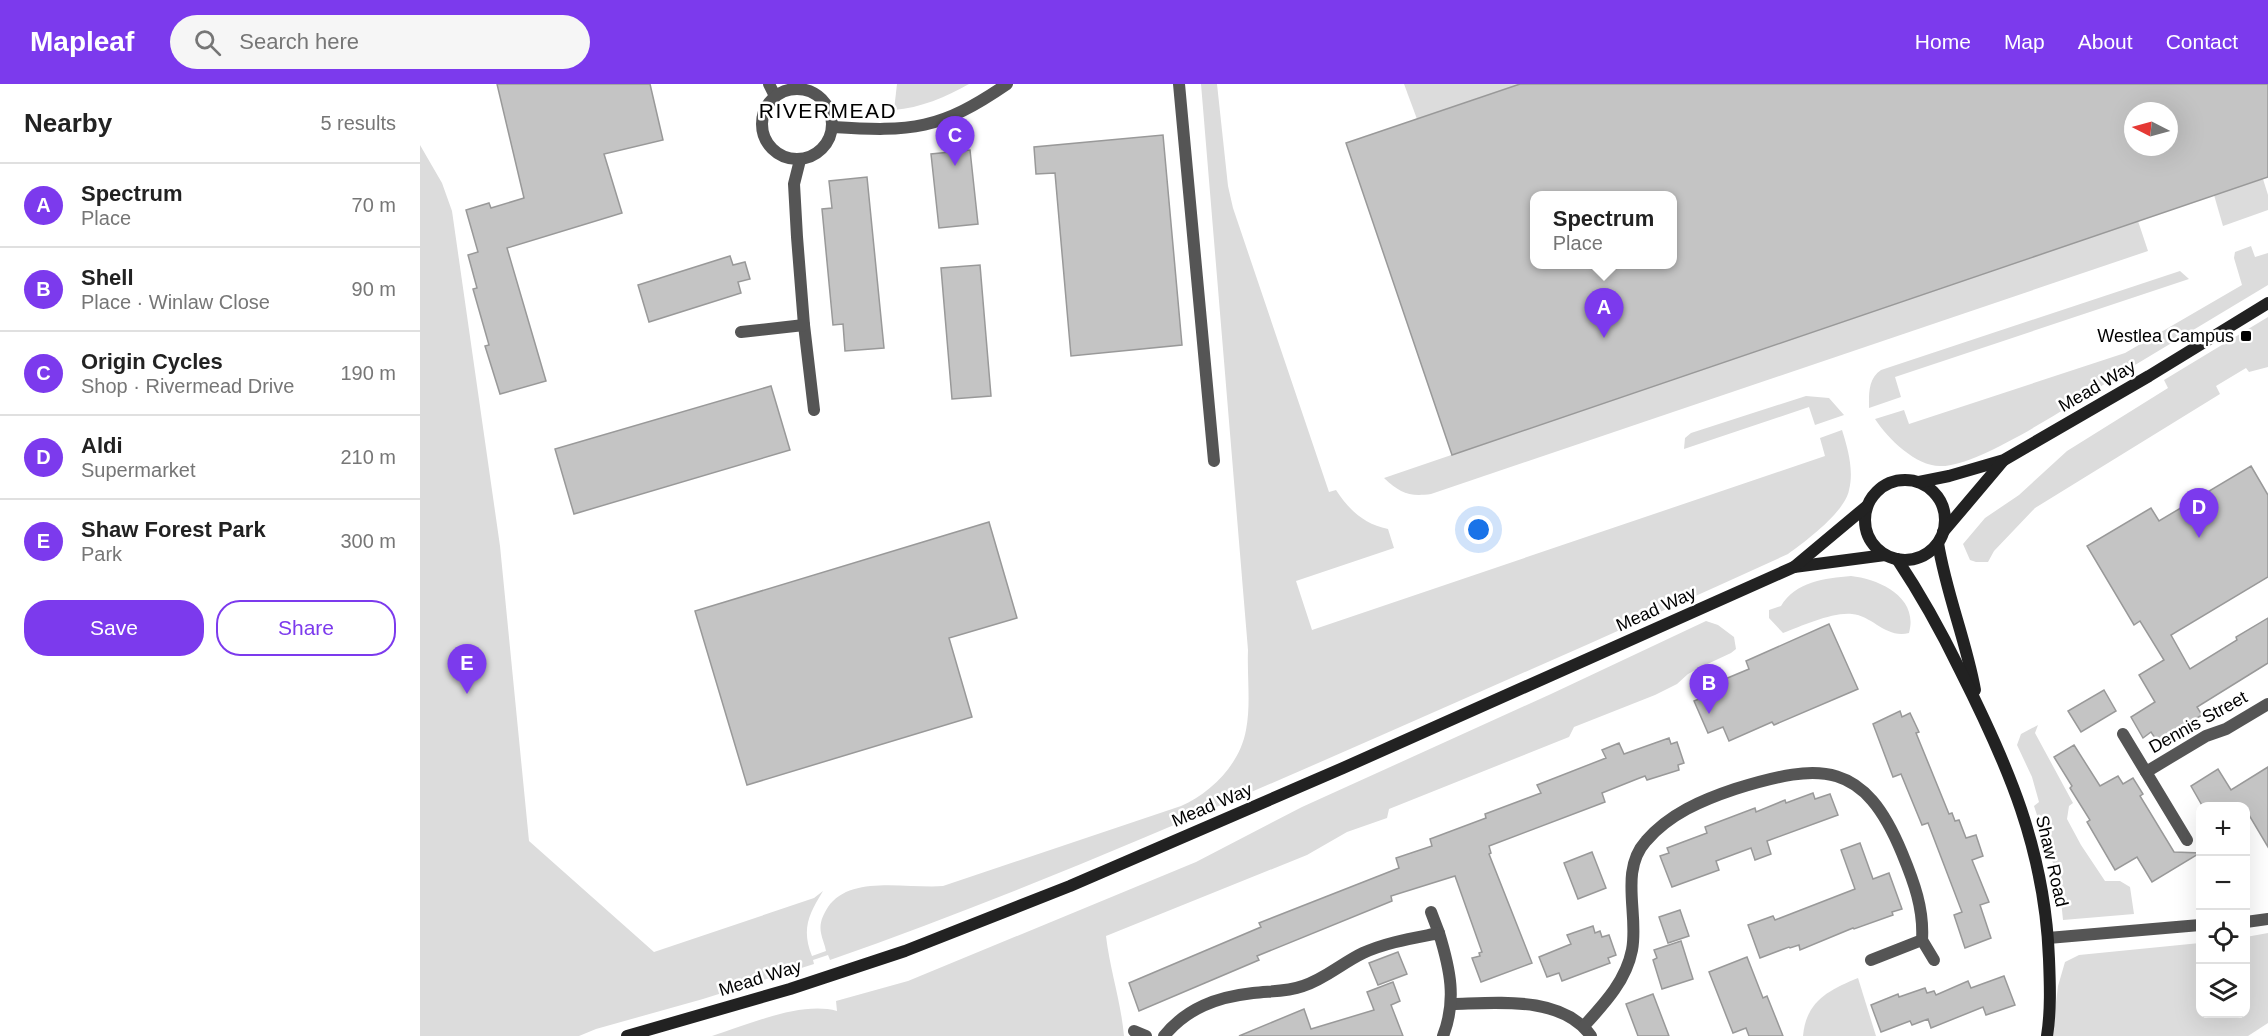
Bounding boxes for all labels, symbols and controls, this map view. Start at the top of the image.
search box [170,15,590,69]
text: Mapleaf [30,26,134,57]
icon: search [191,26,224,59]
text: Search here [239,29,359,54]
text: Home [1915,30,1971,53]
text: Map [2004,30,2045,53]
text: About [2078,30,2133,53]
text: Contact [2166,30,2238,53]
district label: RIVERMEAD [759,99,897,122]
north arrow [2124,102,2178,156]
text: Nearby [24,108,112,138]
text: 5 results [320,112,396,134]
pin: C [936,116,974,166]
text: Spectrum [81,181,182,206]
popup [1530,191,1677,269]
text: A [36,194,51,216]
text: 70 m [352,194,396,216]
text: Spectrum [1553,206,1654,231]
text: Place [81,207,131,229]
text: Place [1553,232,1603,254]
text: Shell [81,265,134,290]
text: B [36,278,51,300]
text: 90 m [352,278,396,300]
pin: A [1584,288,1624,338]
text: Place · Winlaw Close [81,291,270,313]
place label: Westlea Campus [2097,326,2234,346]
marker: Westlea Campus [2239,329,2253,343]
text: Origin Cycles [81,349,223,374]
street label: Mead Way [2055,356,2139,416]
text: C [36,362,51,384]
text: 190 m [340,362,396,384]
text: Shop · Rivermead Drive [81,375,294,397]
text: Aldi [81,433,123,458]
text: D [36,446,51,468]
text: 210 m [340,446,396,468]
text: Supermarket [81,459,196,481]
pin: D [2180,488,2218,538]
your location [1464,515,1493,544]
text: Shaw Forest Park [81,517,266,542]
text: E [37,530,50,552]
text: 300 m [340,530,396,552]
text: Park [81,543,122,565]
street label: Mead Way [1613,583,1699,635]
button: Save [24,600,204,656]
button: Share [216,600,396,656]
pin: E [448,644,486,694]
pin: B [1690,664,1728,714]
street label: Dennis Street [2145,687,2251,757]
street label: Mead Way [1169,779,1255,831]
map controls [2196,802,2250,1018]
button: + [2196,802,2250,856]
street label: Shaw Road [2032,813,2072,909]
button: − [2196,856,2250,910]
button: locate [2196,910,2250,964]
street label: Mead Way [716,956,804,1000]
button: layers [2196,964,2250,1018]

